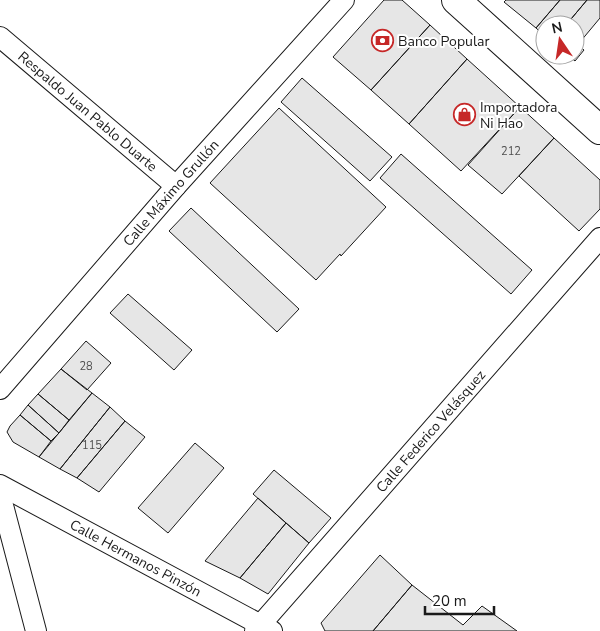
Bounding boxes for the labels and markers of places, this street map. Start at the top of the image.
bank icon: Banco Popular [370,29,394,53]
place label: Banco Popular [398,32,490,51]
place label: Importadora Ni Hao [480,98,558,133]
shop icon: Importadora Ni Hao [452,103,476,127]

